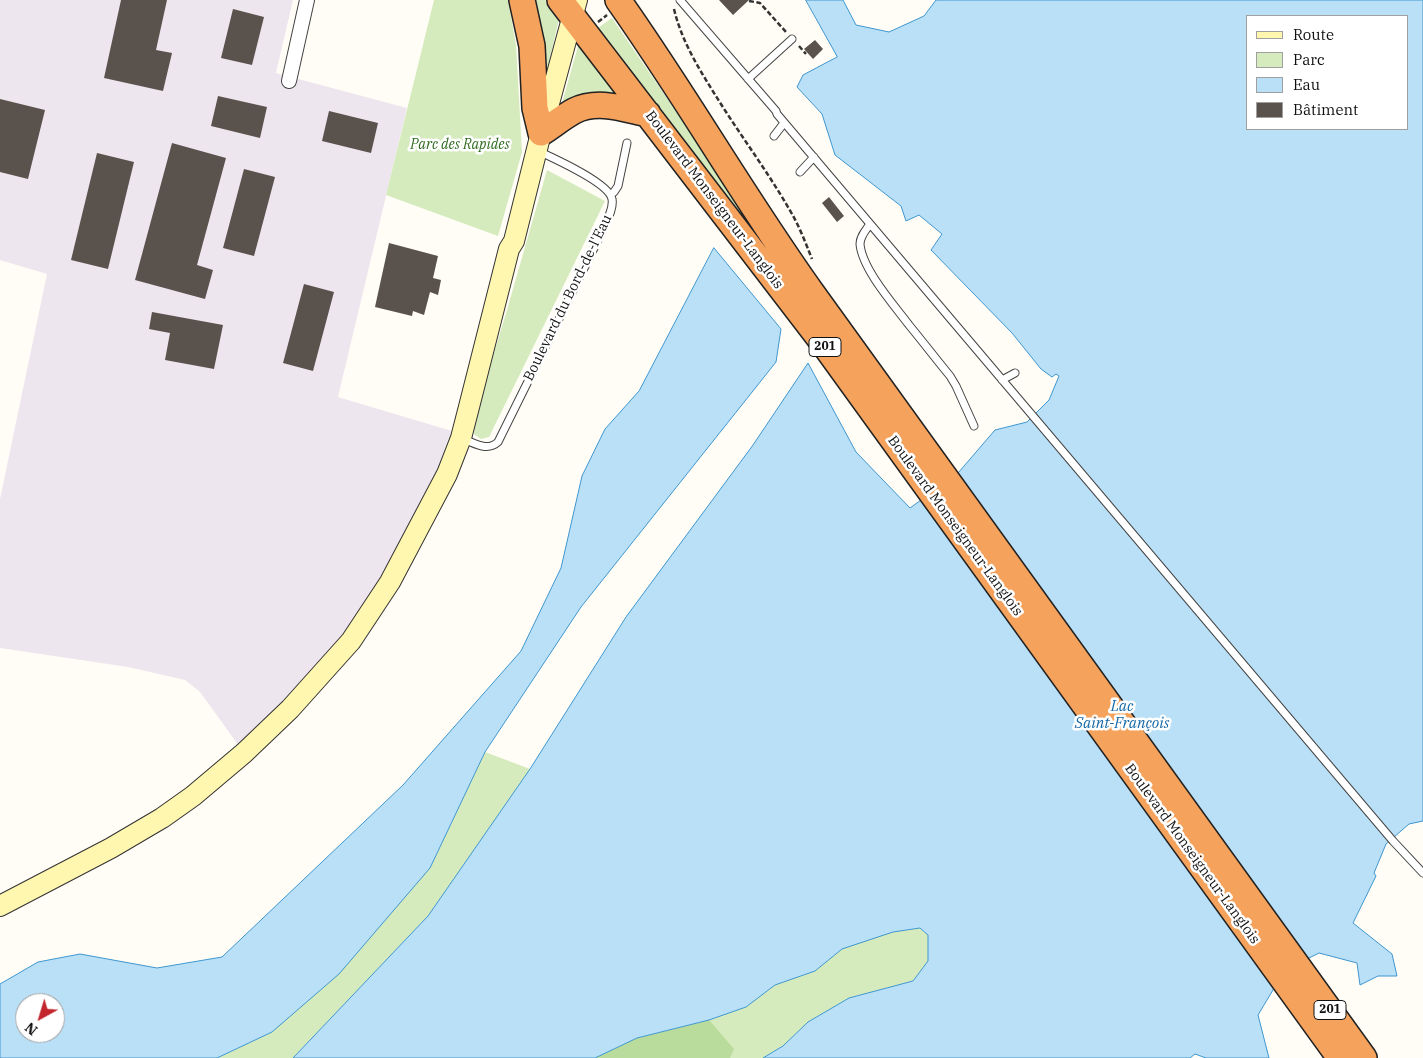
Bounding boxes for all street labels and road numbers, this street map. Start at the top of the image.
street label: Boulevard Monseigneur-Langlois [642,108,786,292]
street label: Boulevard du Bord-de-l'Eau [520,212,616,384]
road number: 201 [809,338,841,357]
street label: Boulevard Monseigneur-Langlois [884,433,1026,619]
street label: Boulevard Monseigneur-Langlois [1121,761,1263,947]
road number: 201 [1314,1000,1346,1020]

